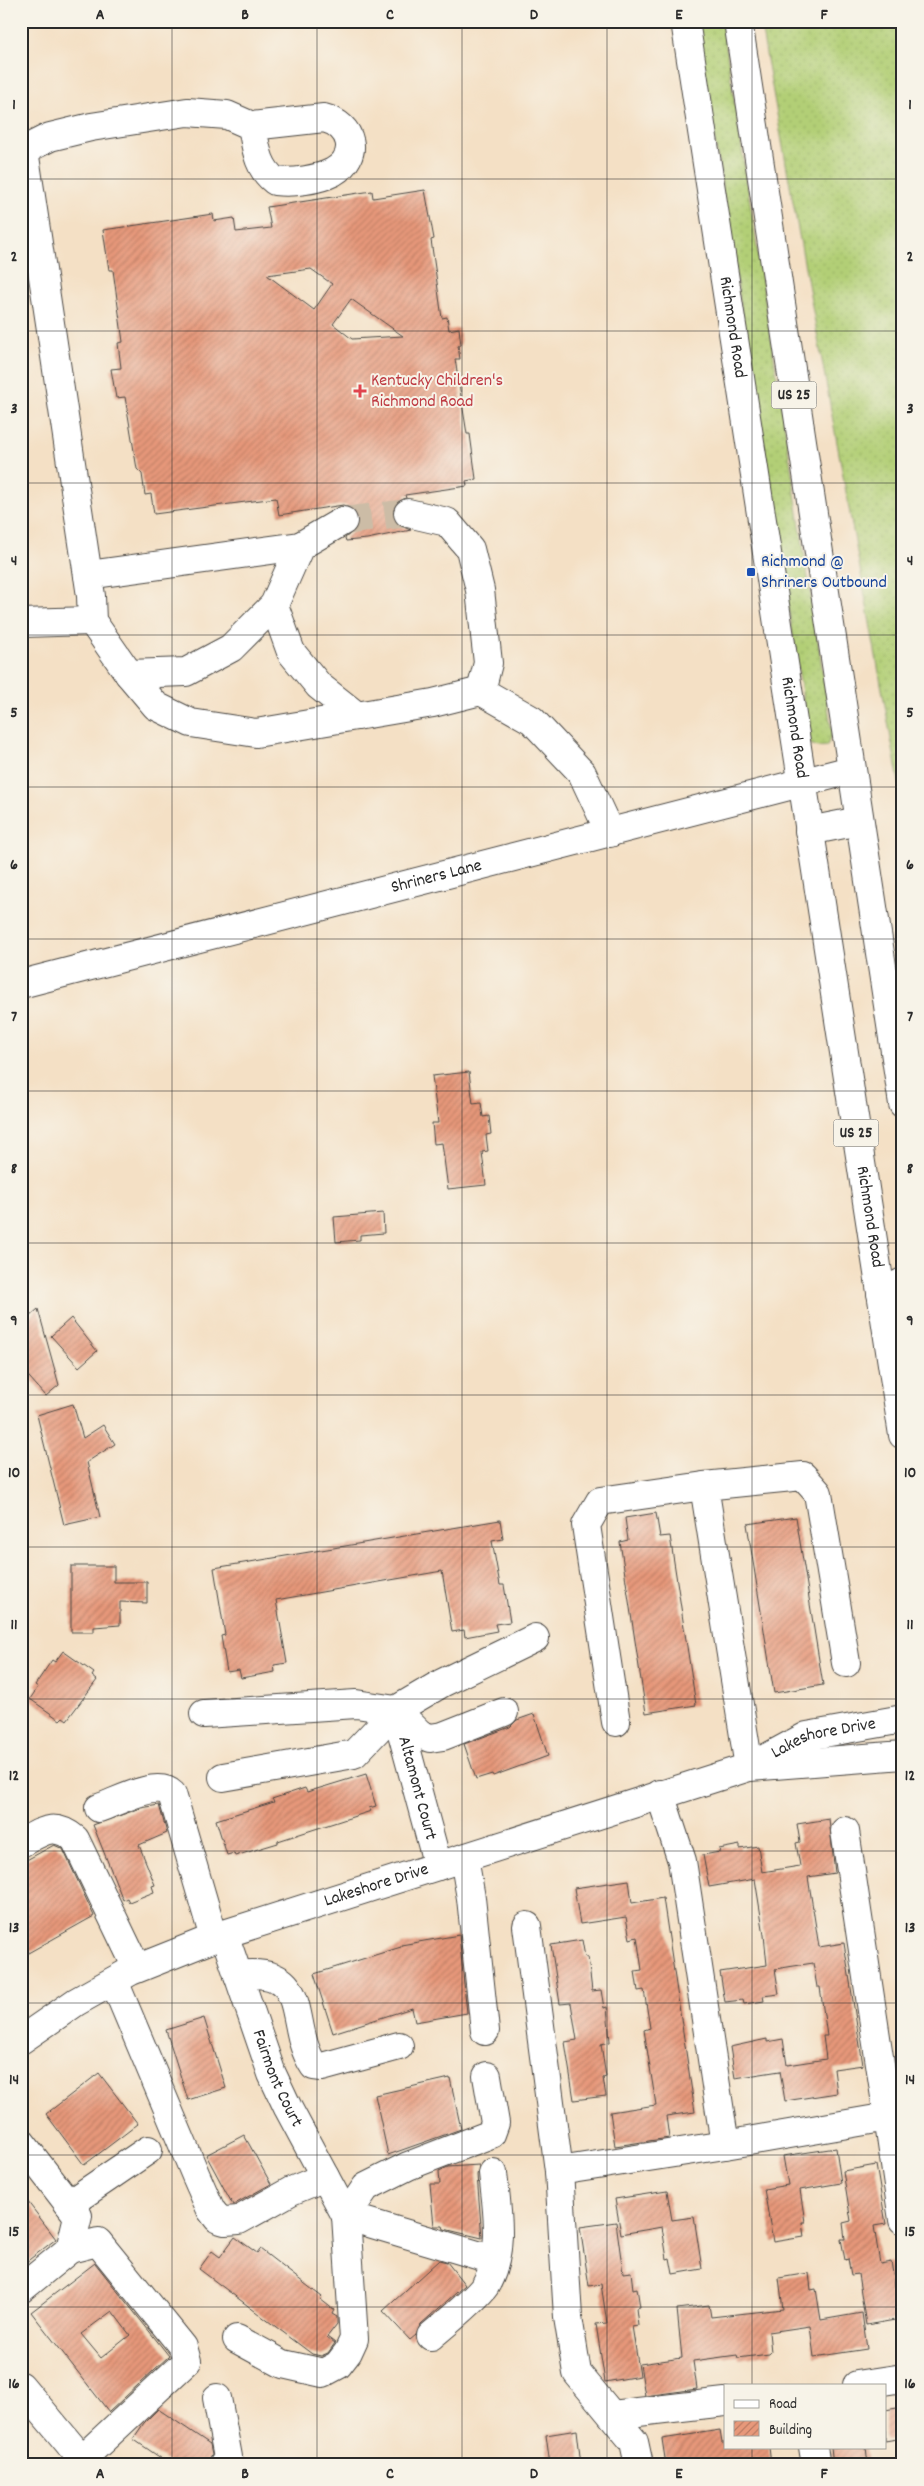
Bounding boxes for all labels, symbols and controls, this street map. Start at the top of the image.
text: A [96,4,105,27]
text: B [241,4,249,27]
text: C [386,4,394,27]
text: D [530,4,539,27]
text: E [675,4,683,27]
text: F [820,4,828,27]
text: 1 [12,94,16,117]
text: 1 [908,94,912,117]
text: 2 [11,246,18,269]
text: 2 [907,246,914,269]
street label: Richmond Road [712,275,752,380]
place label: Kentucky Children's Richmond Road [371,369,503,415]
road number: US 25 [772,382,816,408]
marker: Kentucky Children's Richmond Road [353,384,367,398]
text: 3 [10,398,18,421]
text: 3 [906,398,914,421]
text: 4 [11,550,17,573]
place label: Richmond @ Shriners Outbound [761,550,887,596]
text: 4 [907,550,913,573]
marker: Richmond @ Shriners Outbound [745,566,757,578]
street label: Richmond Road [774,675,814,780]
text: 5 [10,702,18,725]
text: 5 [906,702,914,725]
street label: Shriners Lane [388,853,485,901]
text: 6 [10,854,18,877]
text: 6 [906,854,914,877]
text: 7 [11,1006,17,1029]
text: 7 [907,1006,913,1029]
road number: US 25 [834,1120,878,1146]
text: 8 [11,1158,18,1181]
text: 8 [907,1158,914,1181]
street label: Richmond Road [849,1164,890,1269]
text: 9 [10,1310,18,1333]
text: 9 [906,1310,914,1333]
text: 10 [8,1462,20,1485]
text: 10 [904,1462,916,1485]
text: 11 [10,1614,18,1637]
text: 11 [906,1614,914,1637]
street label: Lakeshore Drive [767,1712,878,1765]
street label: Altamont Court [391,1733,443,1843]
text: 12 [9,1765,19,1788]
text: 12 [905,1765,915,1788]
street label: Lakeshore Drive [321,1857,432,1914]
text: 13 [9,1917,19,1940]
text: 13 [905,1917,915,1940]
street label: Fairmont Court [245,2026,309,2132]
text: 14 [9,2069,19,2092]
text: 14 [905,2069,915,2092]
text: 15 [9,2221,19,2244]
text: 15 [905,2221,915,2244]
text: 16 [8,2373,20,2396]
text: 16 [904,2373,916,2396]
legend [724,2384,886,2448]
text: Road [769,2394,797,2416]
text: Building [769,2420,812,2442]
text: A [96,2463,105,2486]
text: B [241,2463,249,2486]
text: C [386,2463,394,2486]
text: D [530,2463,539,2486]
text: E [675,2463,683,2486]
text: F [820,2463,828,2486]

